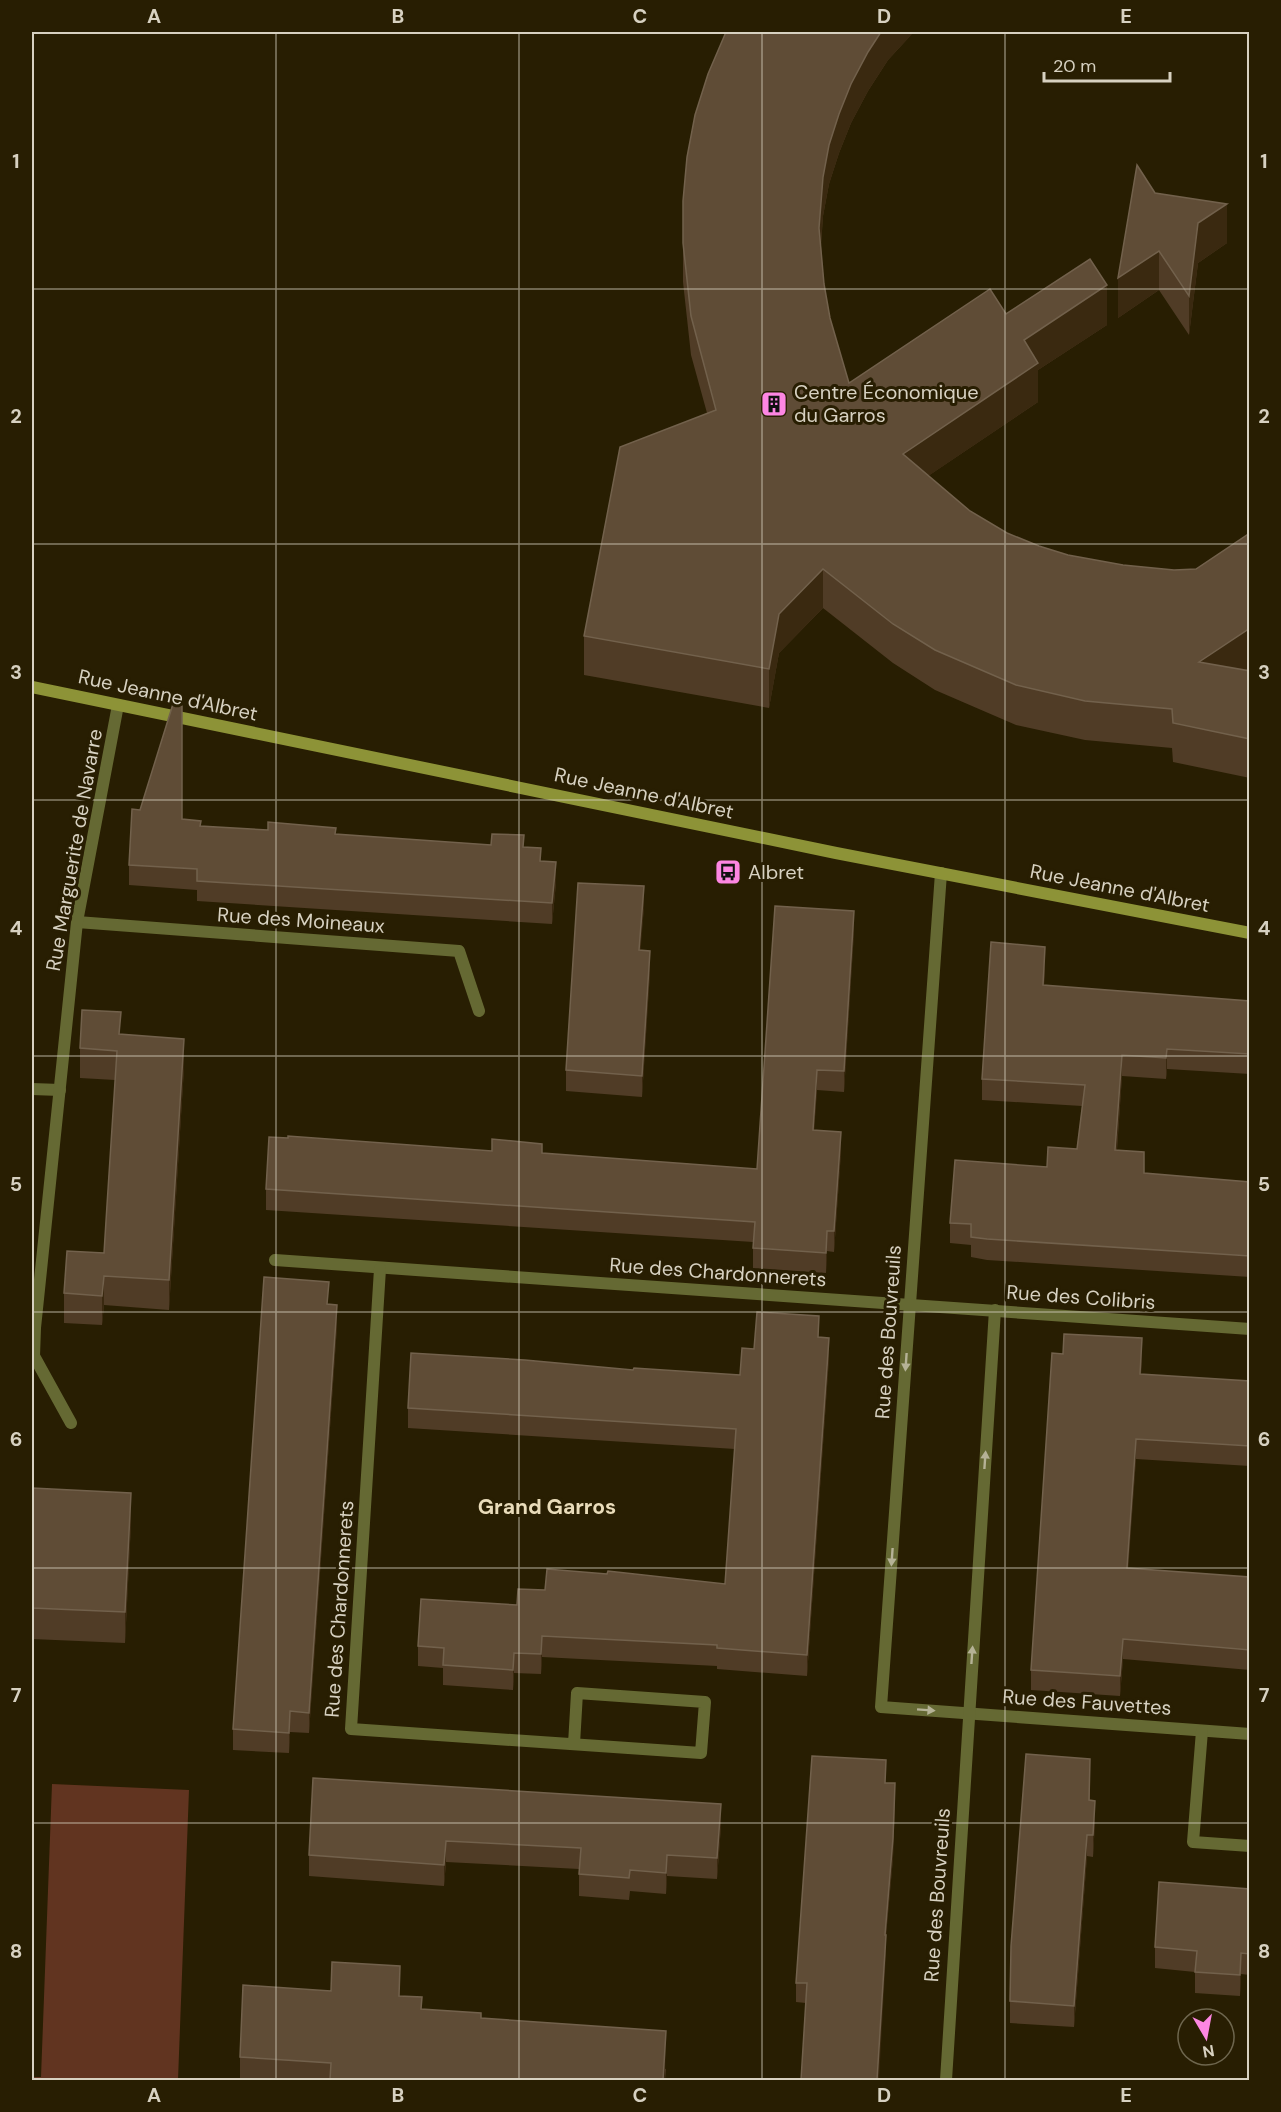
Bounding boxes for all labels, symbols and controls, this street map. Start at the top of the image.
text: A [147,3,161,29]
text: B [392,3,404,29]
text: C [633,3,647,29]
text: D [877,3,891,29]
text: E [1120,3,1132,29]
scale bar [1044,45,1170,83]
text: 20 m [1053,54,1096,78]
text: 1 [12,148,20,174]
text: 1 [1260,148,1268,174]
place label: Centre Économique du Garros [794,379,979,428]
building icon: Centre Économique du Garros [759,389,789,419]
text: 2 [10,403,22,429]
text: 2 [1258,403,1270,429]
text: 3 [10,659,22,685]
text: 3 [1258,659,1270,685]
street label: Rue Jeanne d'Albret [76,663,260,727]
street label: Rue Marguerite de Navarre [40,727,108,973]
street label: Rue Jeanne d'Albret [552,761,736,825]
bus stop icon: Albret [713,857,743,887]
street label: Rue Jeanne d'Albret [1028,858,1212,918]
place label: Albret [748,859,804,885]
street label: Rue des Moineaux [216,901,386,939]
text: 4 [10,915,23,941]
text: 4 [1258,915,1271,941]
text: 5 [10,1171,22,1197]
text: 5 [1258,1171,1270,1197]
street label: Rue des Bouvreuils [869,1244,907,1420]
street label: Rue des Chardonnerets [609,1251,827,1293]
street label: Rue des Colibris [1006,1279,1156,1315]
one-way arrow [901,1353,910,1372]
text: 6 [10,1426,22,1452]
text: 6 [1258,1426,1270,1452]
one-way arrow [980,1450,990,1469]
district label: Grand Garros [478,1493,616,1521]
street label: Rue des Chardonnerets [318,1500,360,1718]
one-way arrow [887,1547,897,1566]
one-way arrow [968,1645,977,1664]
text: 7 [11,1682,22,1708]
text: 7 [1259,1682,1270,1708]
street label: Rue des Fauvettes [1002,1683,1172,1721]
one-way arrow [916,1705,935,1715]
street label: Rue des Bouvreuils [918,1807,956,1983]
text: 8 [10,1938,22,1964]
text: 8 [1258,1938,1270,1964]
north arrow [1176,2007,1236,2067]
text: N [1201,2040,1216,2063]
text: A [147,2082,161,2108]
text: B [392,2082,404,2108]
text: C [633,2082,647,2108]
text: D [877,2082,891,2108]
text: E [1120,2082,1132,2108]

